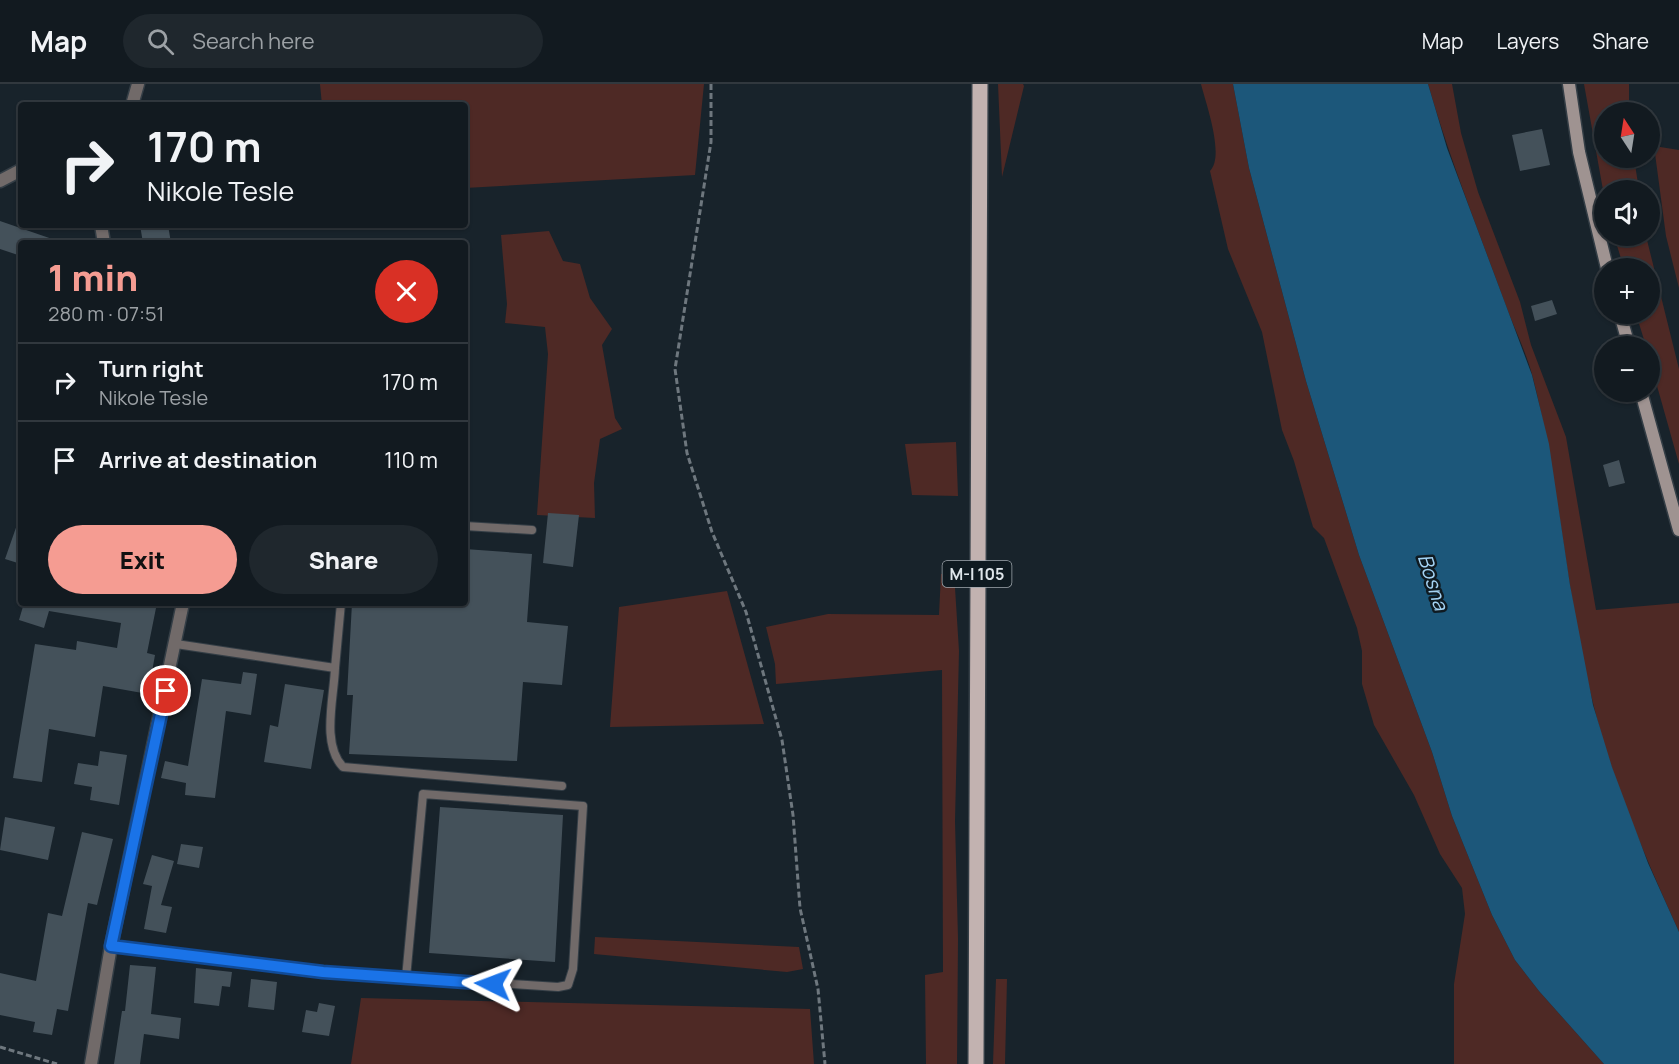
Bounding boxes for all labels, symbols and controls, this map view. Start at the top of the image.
search box [123,14,543,68]
text: Map [30,22,87,60]
icon: search [144,25,177,58]
text: Search here [192,26,315,56]
text: Map [1422,27,1463,55]
text: Layers [1496,27,1559,55]
text: Share [1592,27,1649,55]
north arrow [1594,102,1660,168]
map controls [1594,102,1660,402]
text: 170 m [147,117,262,175]
icon: right [48,126,126,204]
text: Nikole Tesle [147,172,294,209]
button: sound [1594,180,1660,246]
text: 1 min [48,253,138,302]
button: + [1594,258,1660,324]
button: close [375,260,438,323]
text: 280 m · 07:51 [48,300,164,327]
button: − [1594,336,1660,402]
text: Turn right [99,354,204,384]
icon: right [48,366,81,399]
text: 170 m [382,367,438,397]
text: Nikole Tesle [99,384,208,411]
icon: arrive [48,444,81,477]
text: Arrive at destination [99,445,317,475]
text: 110 m [384,445,438,475]
button: Exit [48,525,237,594]
button: Share [249,525,438,594]
water label: Bosna [1412,550,1455,614]
road number: M-I 105 [942,561,1012,587]
pin [140,665,191,716]
icon: arrive [149,674,182,707]
position arrow [461,952,525,1016]

